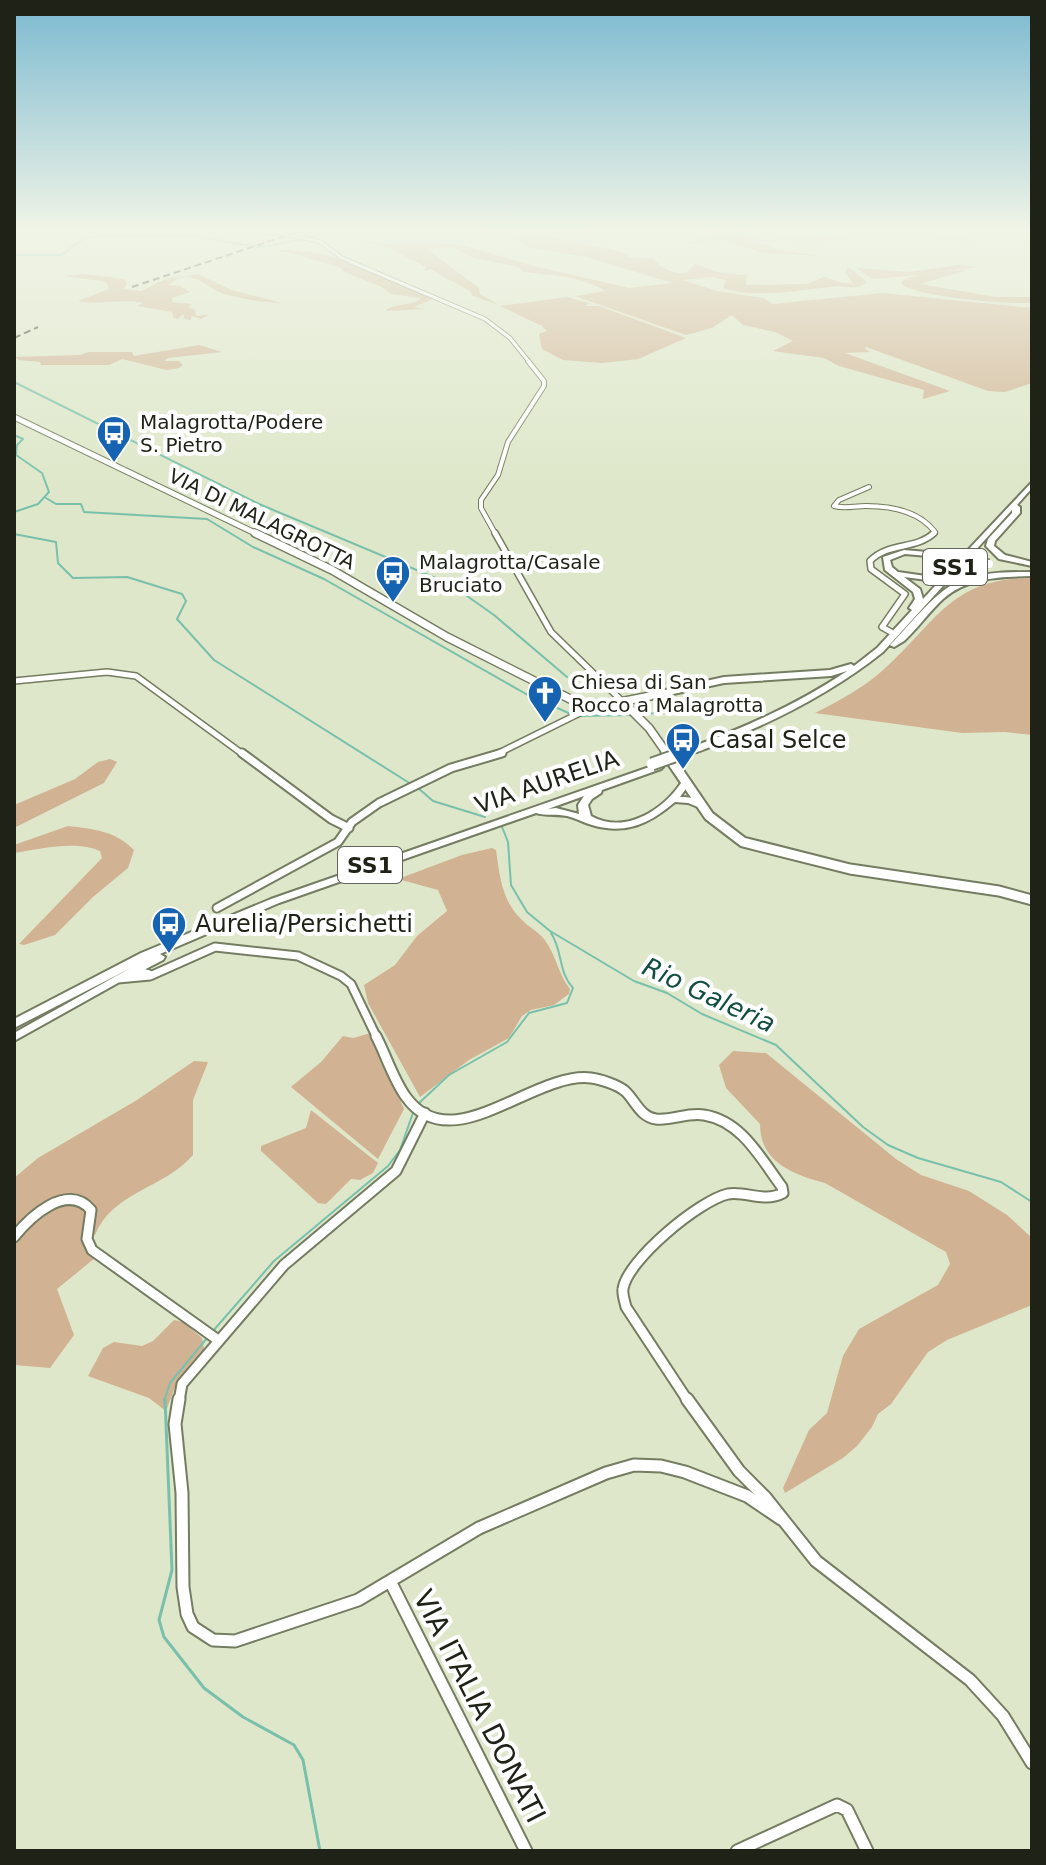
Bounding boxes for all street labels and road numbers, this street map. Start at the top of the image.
street label: VIA DI MALAGROTTA [165,463,359,575]
road number: SS1 [923,549,987,585]
street label: VIA AURELIA [471,744,623,820]
road number: SS1 [338,847,402,883]
street label: VIA ITALIA DONATI [407,1584,553,1828]

